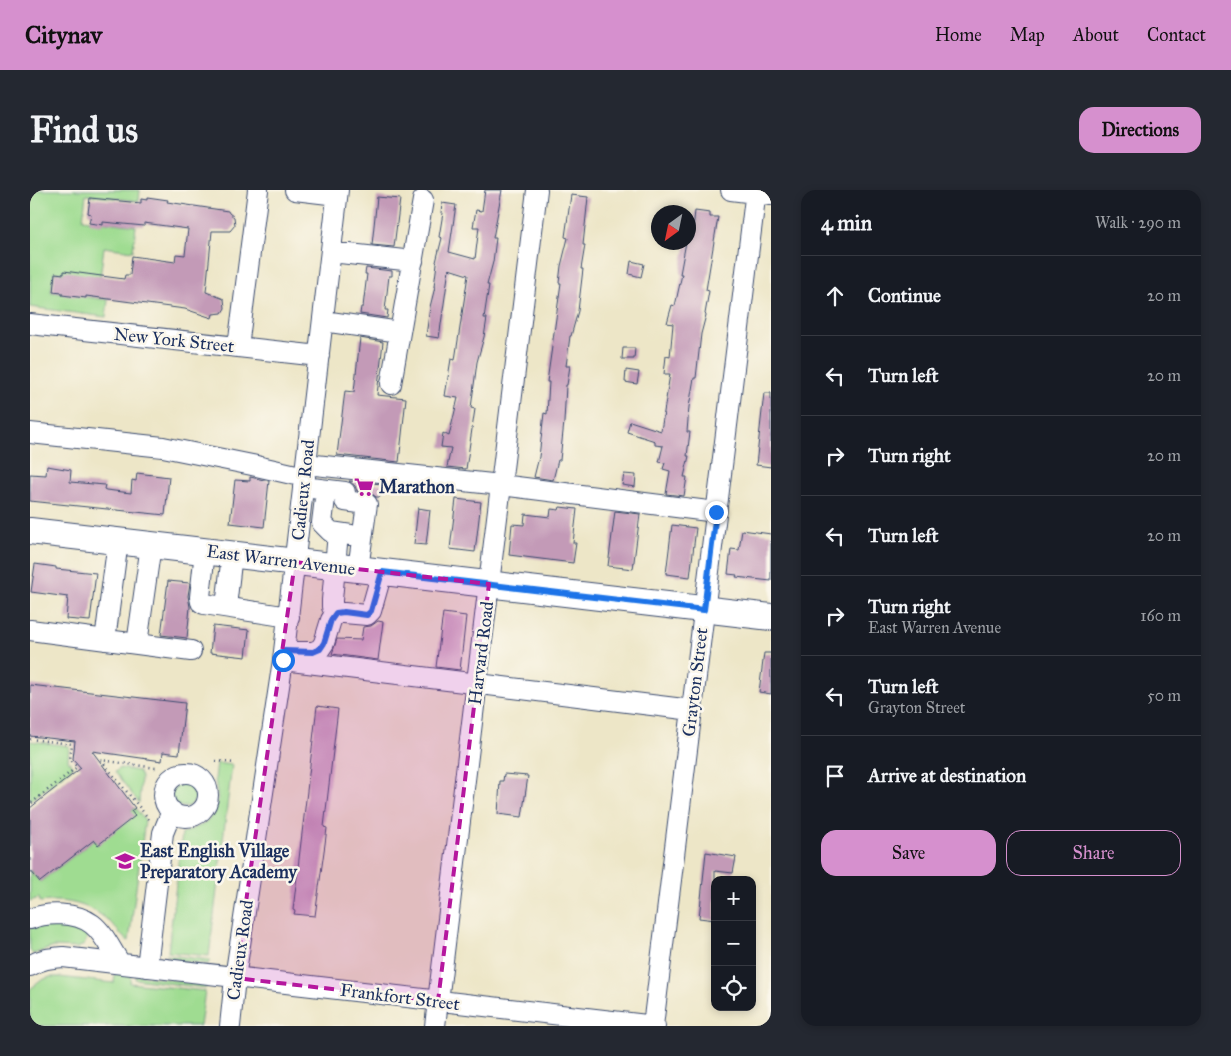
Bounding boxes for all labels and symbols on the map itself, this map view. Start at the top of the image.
north arrow [651,205,696,250]
street label: New York Street [113,323,236,357]
street label: Cadieux Road [287,439,319,541]
supermarket icon: Marathon [353,476,375,498]
place label: Marathon [379,476,455,498]
route end [705,501,728,524]
street label: East Warren Avenue [205,540,357,580]
street label: Harvard Road [464,600,498,706]
street label: Grayton Street [677,626,713,738]
route start [272,649,295,672]
place label: East English Village Preparatory Academy [140,840,298,884]
school or university icon: East English Village Preparatory Academy [114,850,136,872]
street label: Cadieux Road [222,898,258,1002]
street label: Frankfort Street [339,979,462,1015]

